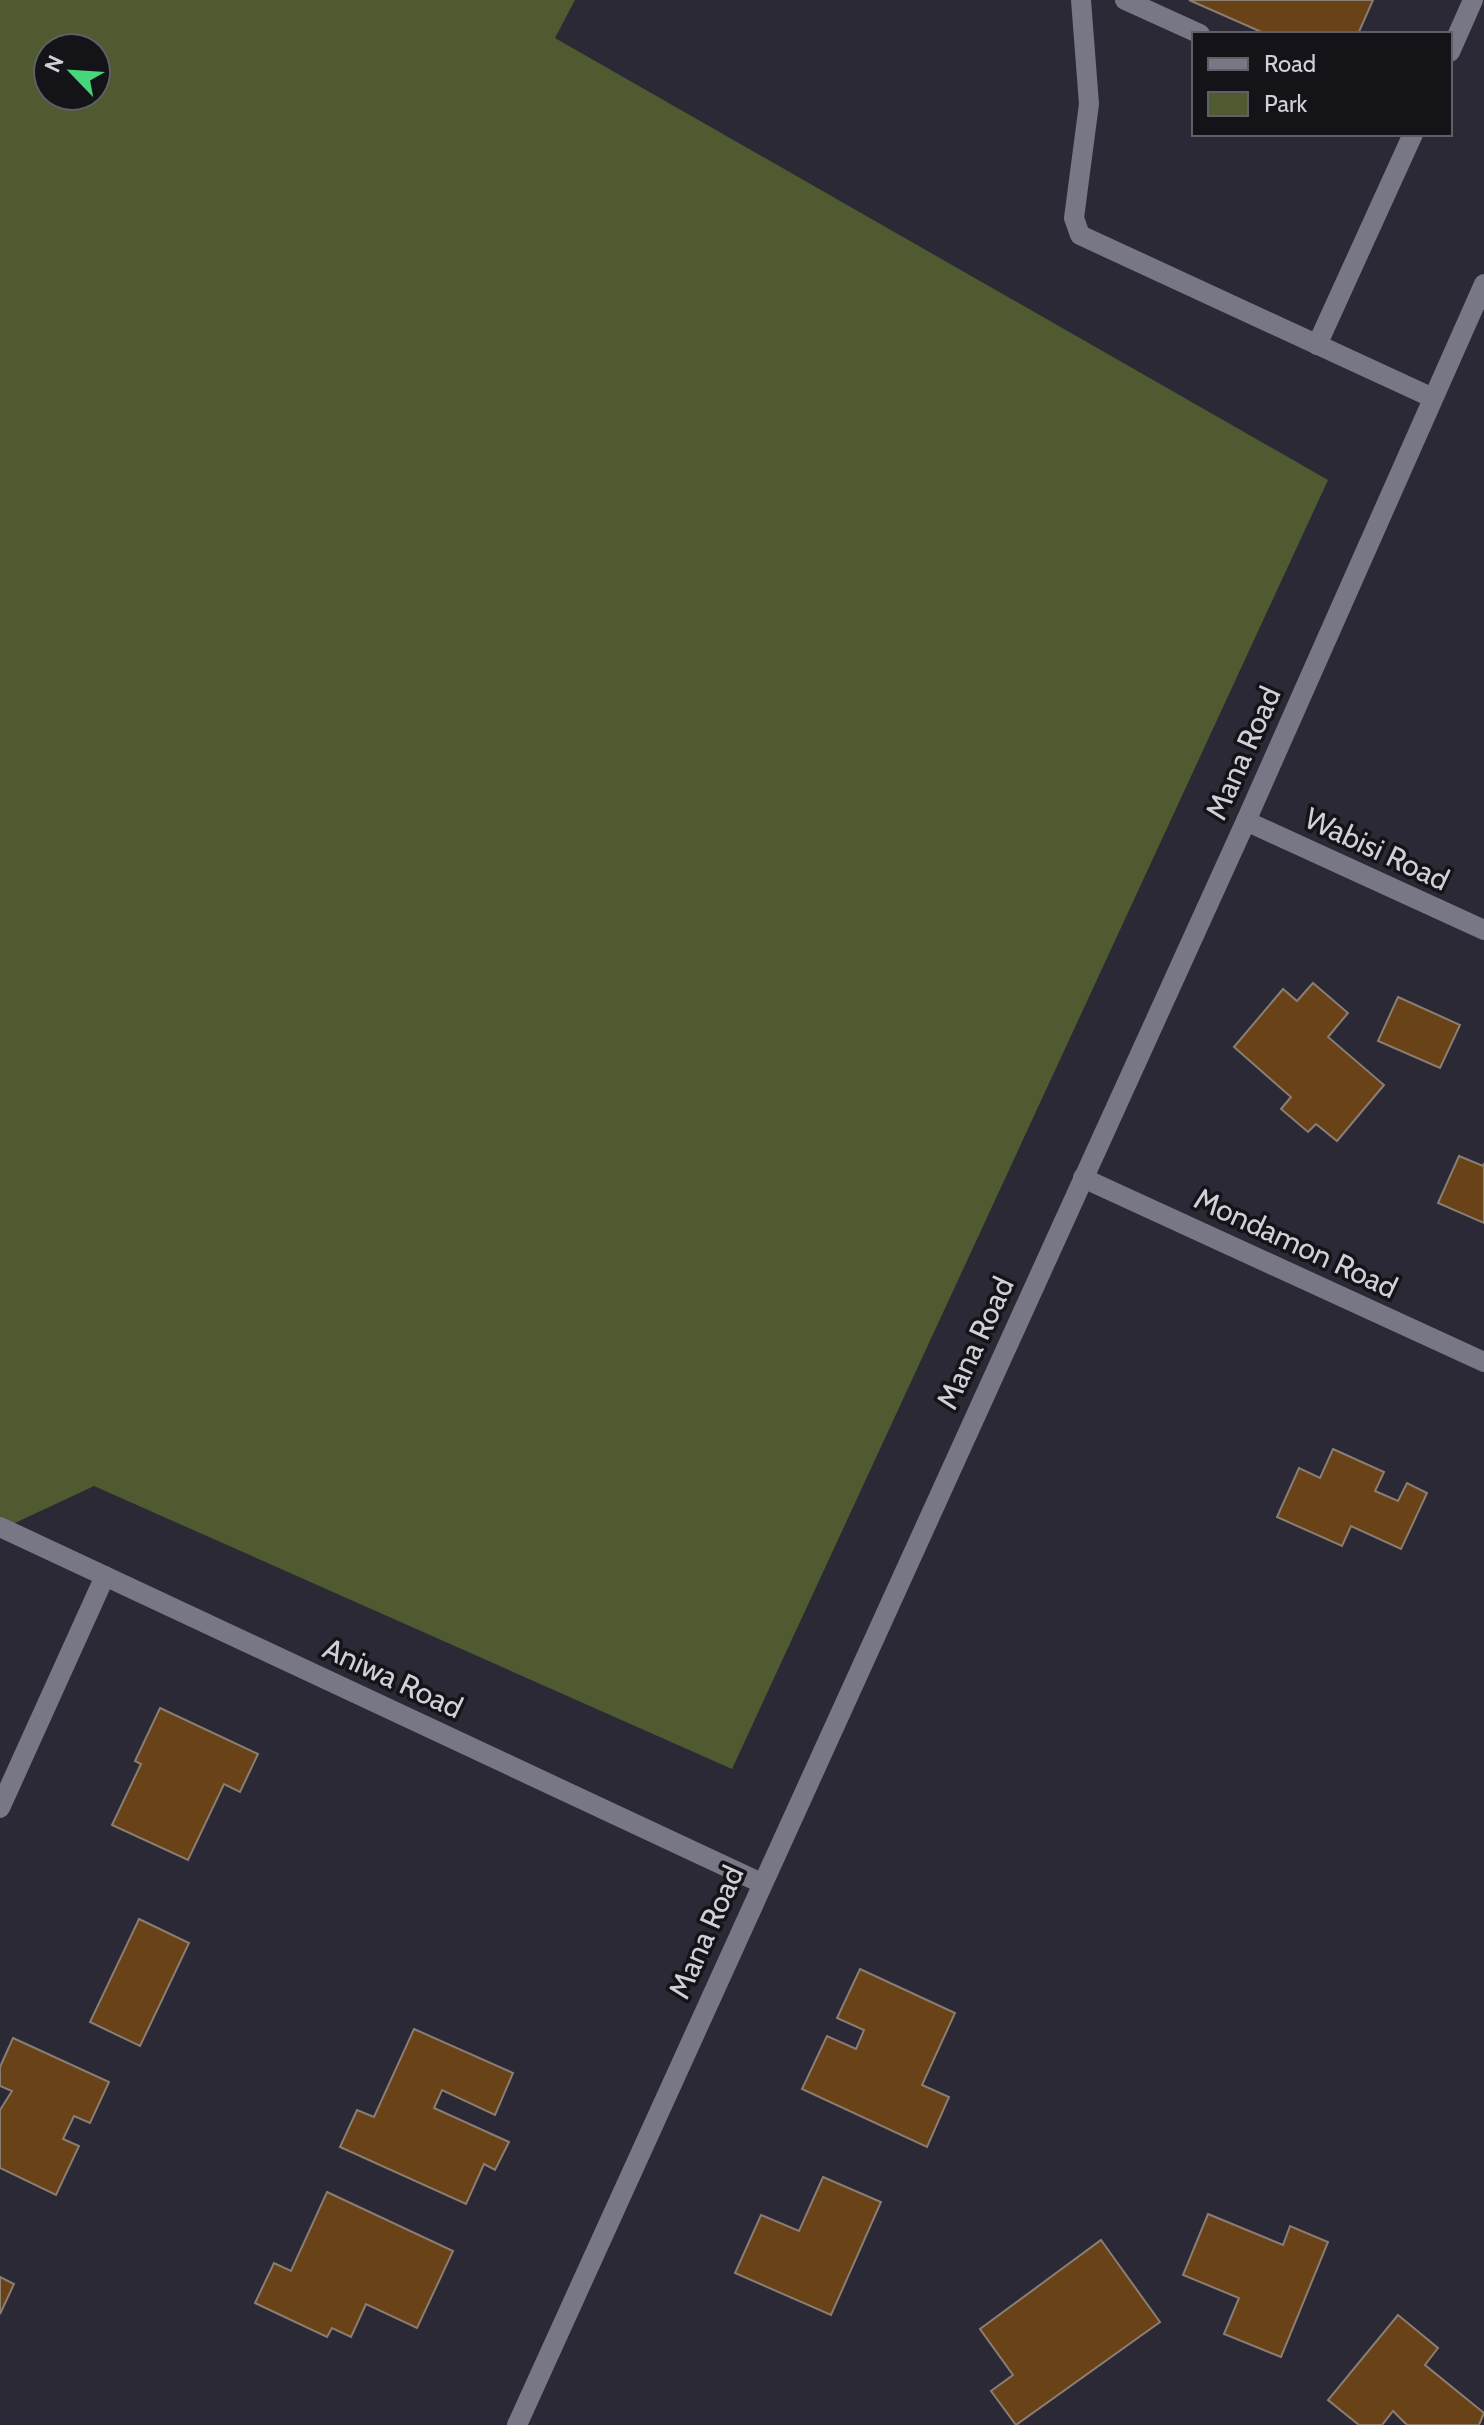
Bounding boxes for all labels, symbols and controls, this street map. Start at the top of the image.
north arrow [32,32,112,112]
legend [1192,32,1452,136]
text: Road [1264,49,1316,78]
text: N [39,51,70,77]
text: Park [1264,89,1307,118]
street label: Mana Road [1197,681,1289,825]
street label: Wabisi Road [1299,799,1455,899]
street label: Mondamon Road [1189,1180,1403,1306]
street label: Mana Road [928,1271,1022,1415]
street label: Aniwa Road [317,1630,469,1726]
street label: Mana Road [660,1860,752,2004]

